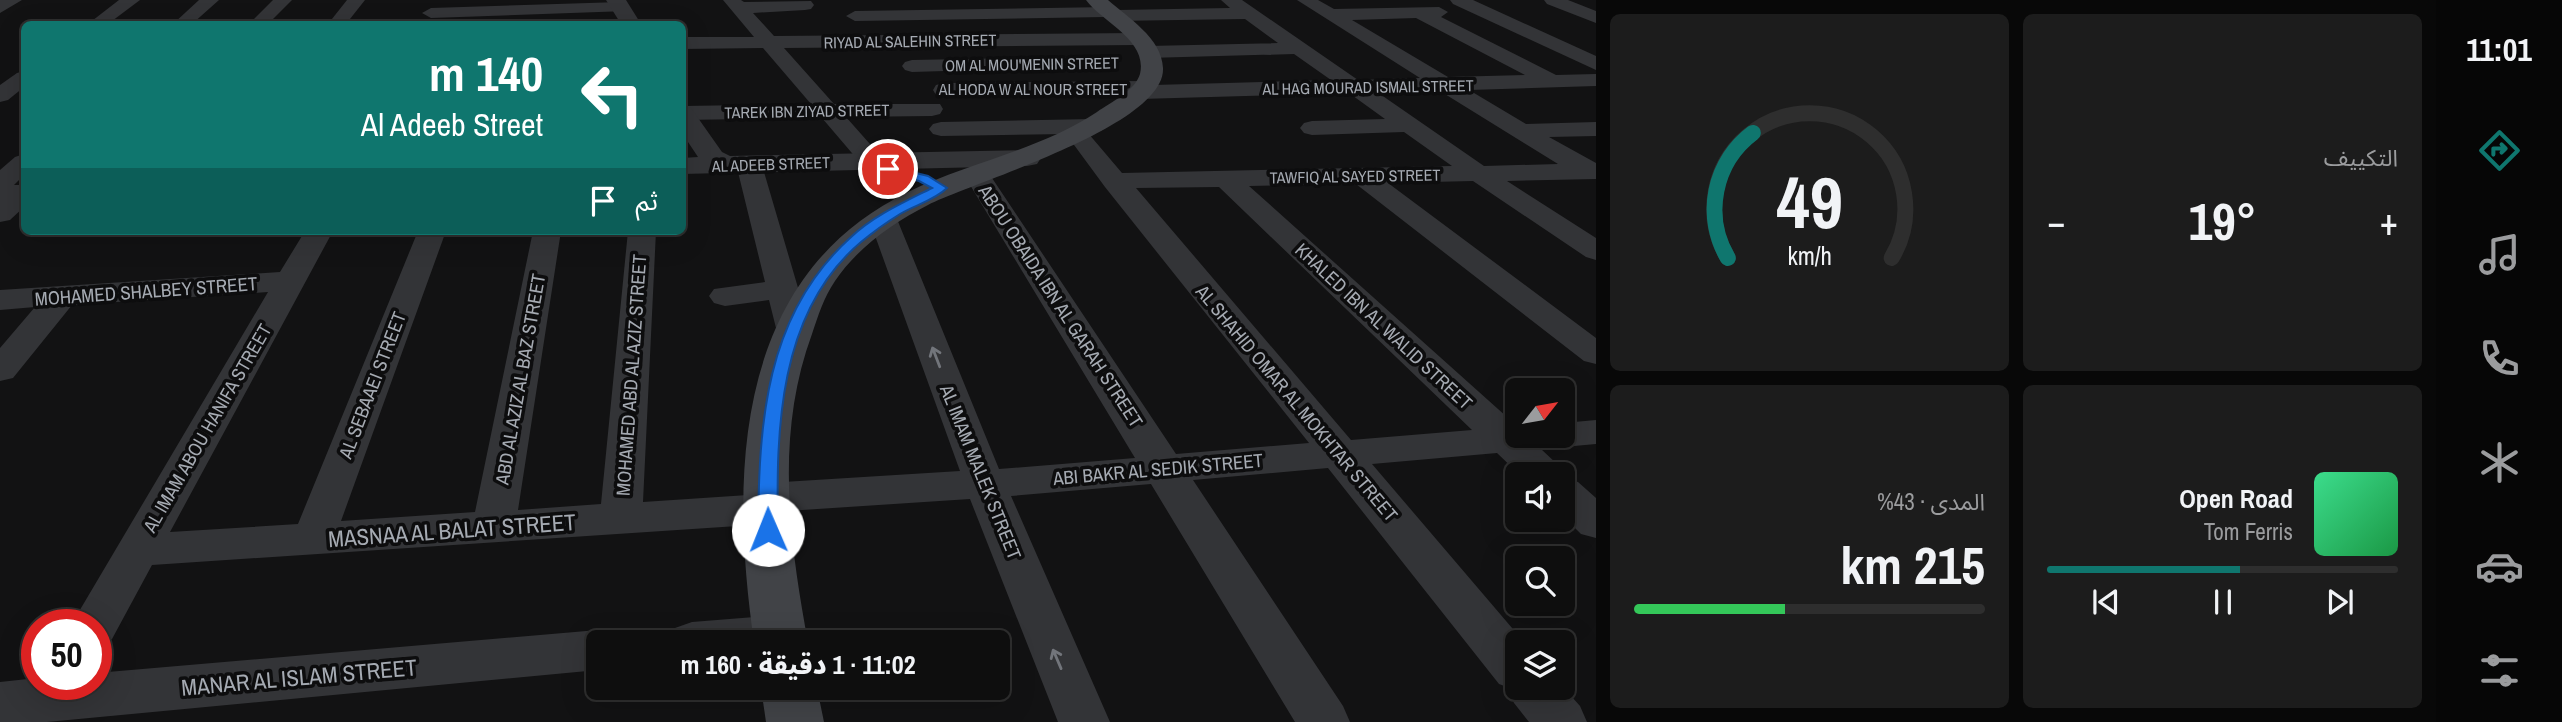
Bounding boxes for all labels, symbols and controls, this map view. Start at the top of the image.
street label: RIYAD AL SALEHIN STREET [823,28,997,54]
text: 11:01 [2466,28,2532,71]
text: 140 m [429,40,543,106]
icon: left [567,49,658,140]
street label: OM AL MOU'MENIN STREET [945,51,1119,77]
street label: AL HAG MOURAD ISMAIL STREET [1261,74,1474,100]
street label: AL HODA W AL NOUR STREET [938,78,1127,100]
street label: TAREK IBN ZIYAD STREET [724,99,890,123]
text: Al Adeeb Street [361,103,543,146]
icon: directions [2475,126,2524,175]
pin [858,139,918,199]
text: التكييف [2324,142,2398,173]
icon: arrive [869,150,907,188]
street label: AL ADEEB STREET [710,151,831,177]
text: 49 [1776,154,1843,252]
street label: TAWFIQ AL SAYED STREET [1269,164,1441,188]
street label: ABOU OBAIDA IBN AL GARAH STREET [972,179,1150,433]
icon: arrive [584,182,622,220]
text: ثم [636,183,658,218]
text: 19° [2188,186,2257,256]
text: − [2047,196,2065,247]
text: + [2380,196,2398,247]
icon: music [2475,230,2524,279]
street label: KHALED IBN AL WALID STREET [1290,237,1479,415]
text: km/h [1787,239,1832,273]
street label: MOHAMED ABD AL AZIZ STREET [610,253,652,497]
street label: MOHAMED SHALBEY STREET [34,270,259,312]
street label: ABD AL AZIZ AL BAZ STREET [488,271,551,487]
street label: AL SHAHID OMAR AL MOKHTAR STREET [1189,278,1404,527]
street label: AL SEBAAEI STREET [332,307,412,463]
street label: AL IMAM ABOU HANIFA STREET [136,319,278,538]
icon: phone [2475,334,2524,383]
one-way arrow [929,347,941,368]
north arrow [1505,378,1575,448]
map controls [1505,378,1575,700]
street label: AL IMAM MALEK STREET [934,380,1028,564]
icon: climate [2475,438,2524,487]
street label: ABI BAKR AL SEDIK STREET [1051,447,1265,491]
button: sound [1505,462,1575,532]
text: Open Road [2179,481,2293,516]
text: المدى · 43% [1877,486,1985,517]
position arrow [731,493,805,567]
street label: MASNAA AL BALAT STREET [327,506,577,554]
text: Tom Ferris [2204,516,2293,547]
text: 215 km [1840,530,1985,600]
icon: car [2475,542,2524,591]
button: search [1505,546,1575,616]
icon: previous [2087,583,2125,621]
icon: pause [2204,583,2242,621]
icon: next [2321,583,2359,621]
speed limit sign: 50 [21,609,112,700]
button: layers [1505,630,1575,700]
icon: filters [2475,646,2524,695]
text: 11:02 · 1 دقيقة · 160 m [680,647,916,682]
one-way arrow [1050,649,1063,670]
street label: MANAR AL ISLAM STREET [180,651,418,703]

